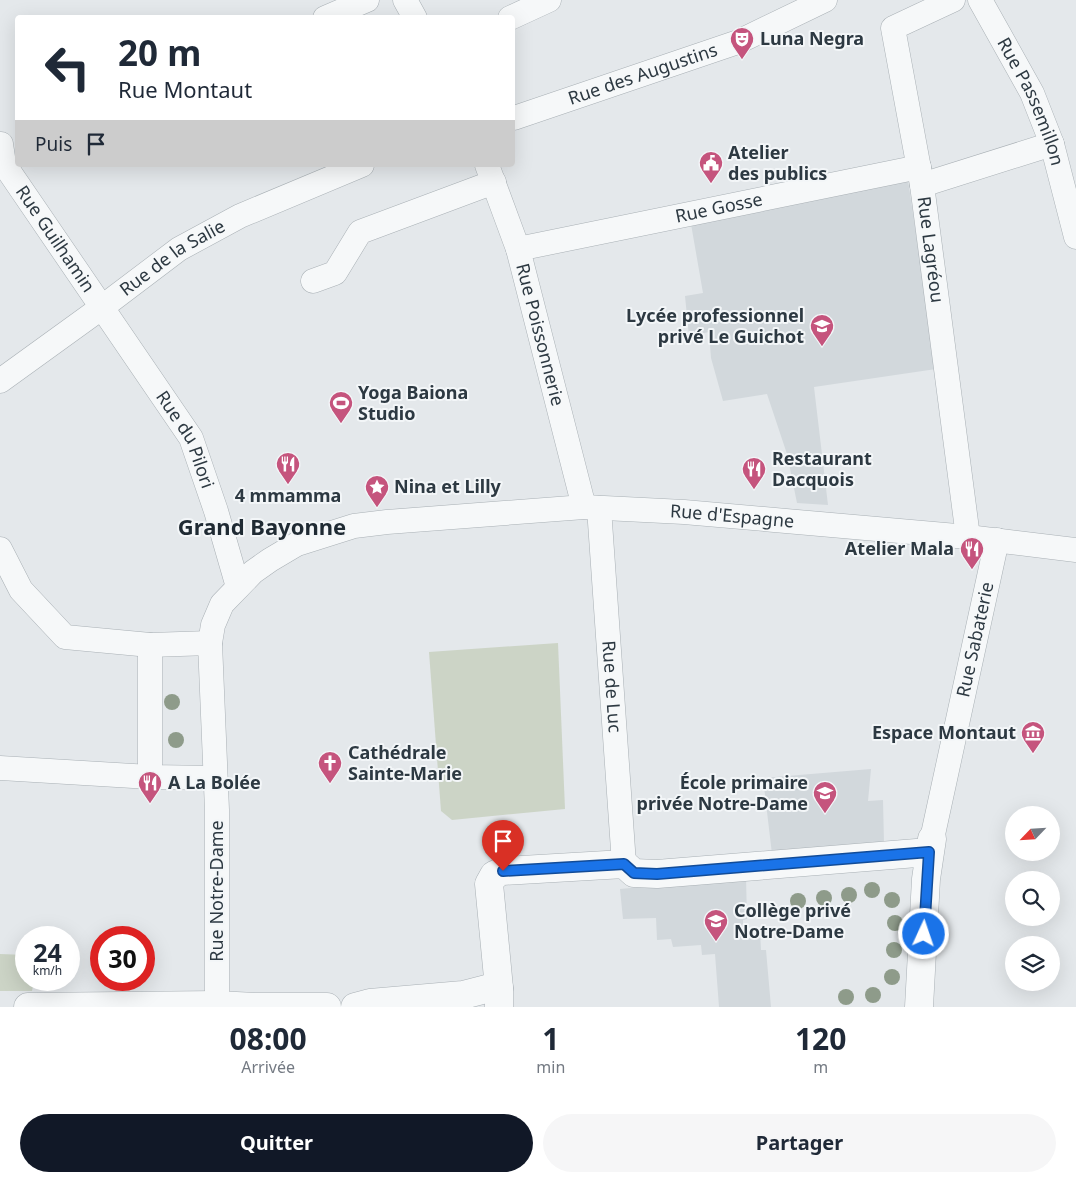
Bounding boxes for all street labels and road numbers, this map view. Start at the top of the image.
street label: Rue Passemillon [992,33,1070,168]
street label: Rue des Augustins [565,37,720,110]
street label: Rue Guilhamin [11,180,101,297]
street label: Rue Gosse [673,186,764,228]
street label: Rue Lagréou [913,195,950,304]
street label: Rue de la Salie [114,213,229,301]
street label: Rue Poissonnerie [511,261,571,408]
street label: Rue du Pilori [151,386,220,491]
street label: Rue d'Espagne [670,498,795,533]
street label: Rue Sabaterie [950,580,999,699]
street label: Rue de Luc [597,640,628,734]
street label: Rue Notre-Dame [204,820,228,962]

